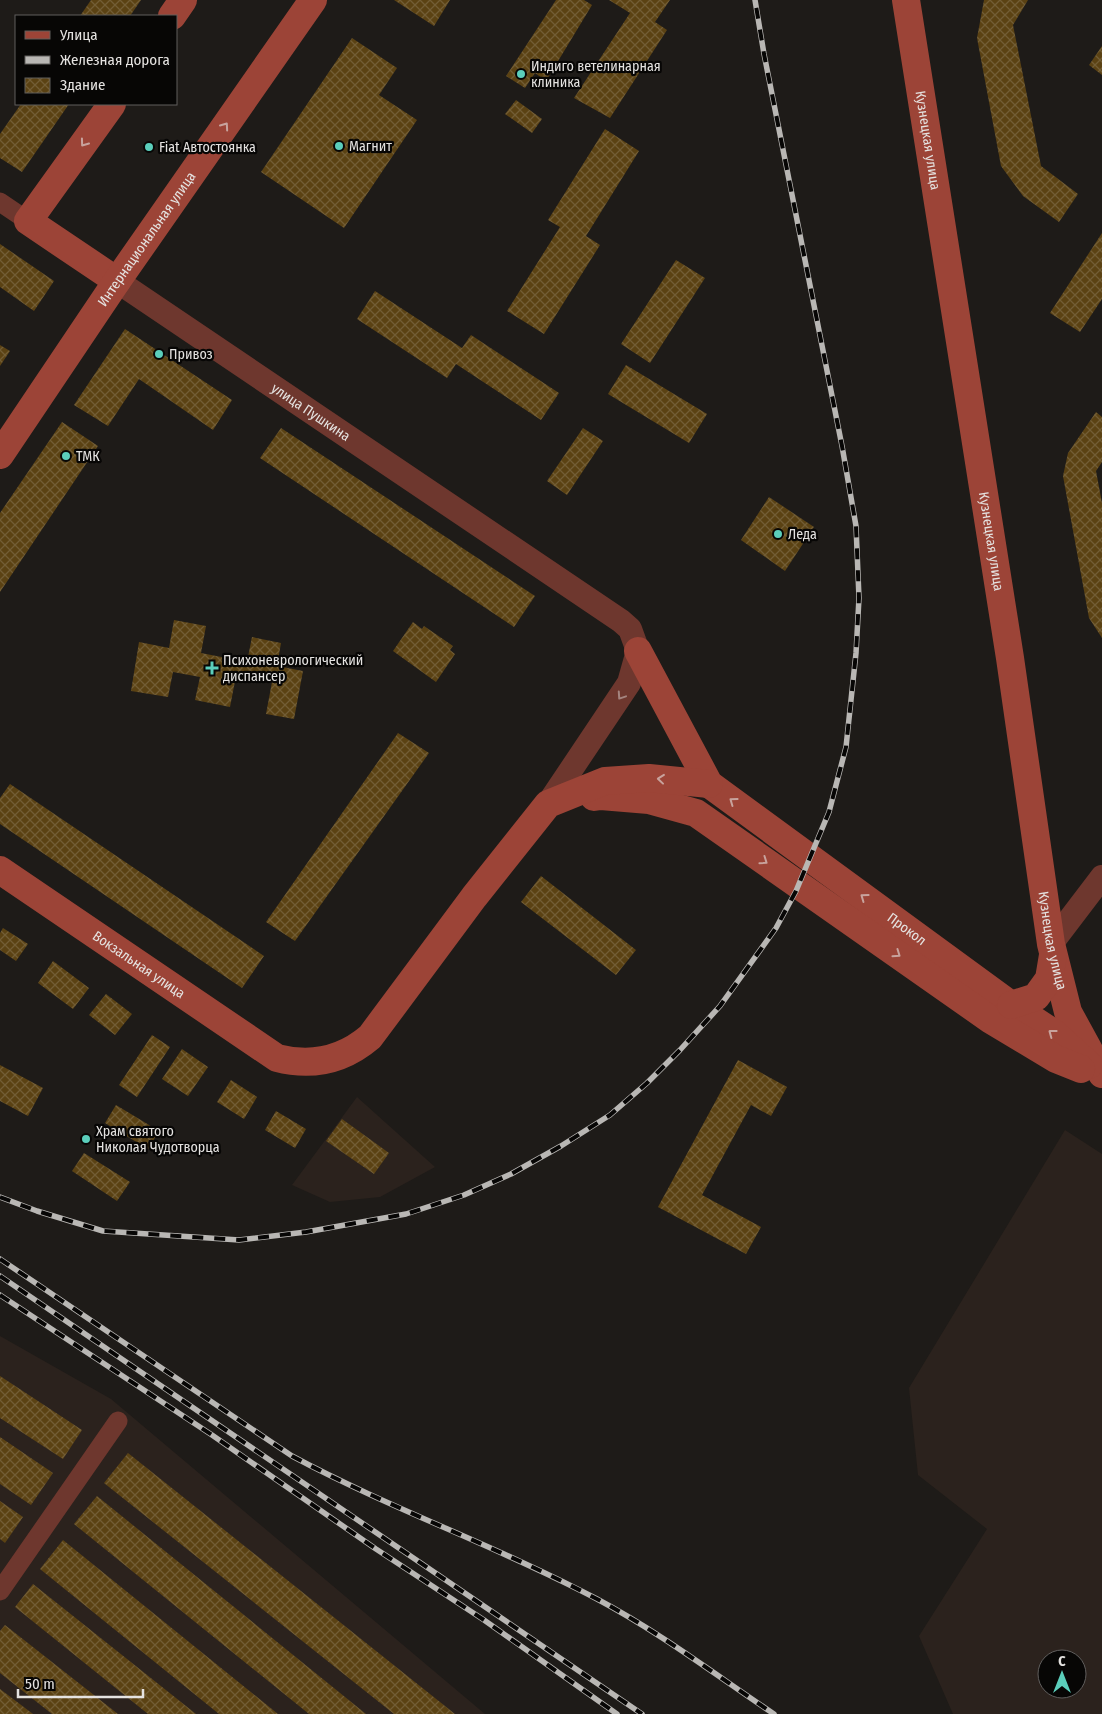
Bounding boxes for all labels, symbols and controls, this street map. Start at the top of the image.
legend [15,15,178,105]
text: Улица [59,26,98,44]
text: Железная дорога [60,51,170,69]
place label: Индиго ветелинарная клиника [531,58,661,91]
marker: Индиго ветелинарная клиника [515,68,527,80]
text: Здание [60,76,106,94]
street label: Кузнецкая улица [911,90,944,191]
one-way arrow [219,123,228,132]
one-way arrow [81,138,90,147]
place label: Магнит [349,138,392,155]
place label: Fiat Автостоянка [159,139,256,156]
marker: Магнит [333,140,345,152]
marker: Fiat Автостоянка [143,141,155,153]
street label: Интернациональная улица [94,169,200,310]
place label: Привоз [169,346,213,363]
marker: Привоз [153,348,165,360]
street label: улица Пушкина [268,380,354,445]
place label: ТМК [76,448,100,465]
marker: ТМК [60,450,72,462]
street label: Кузнецкая улица [975,491,1007,592]
place label: Леда [788,526,817,543]
marker: Леда [772,528,784,540]
place label: Психоневрологический диспансер [223,652,363,685]
marker: Психоневрологический диспансер [205,661,219,675]
one-way arrow [618,690,627,699]
one-way arrow [657,774,665,785]
one-way arrow [729,798,739,807]
one-way arrow [758,855,768,864]
street label: Кузнецкая улица [1035,890,1070,992]
one-way arrow [860,894,870,903]
street label: Прокол [884,909,929,949]
street label: Вокзальная улица [89,927,188,1002]
one-way arrow [891,948,901,957]
one-way arrow [1048,1030,1058,1039]
place label: Храм святого Николая Чудотворца [96,1123,220,1156]
marker: Храм святого Николая Чудотворца [80,1133,92,1145]
north arrow [1037,1649,1087,1699]
text: С [1058,1653,1066,1670]
scale bar [18,1666,142,1698]
text: 50 m [25,1675,55,1693]

